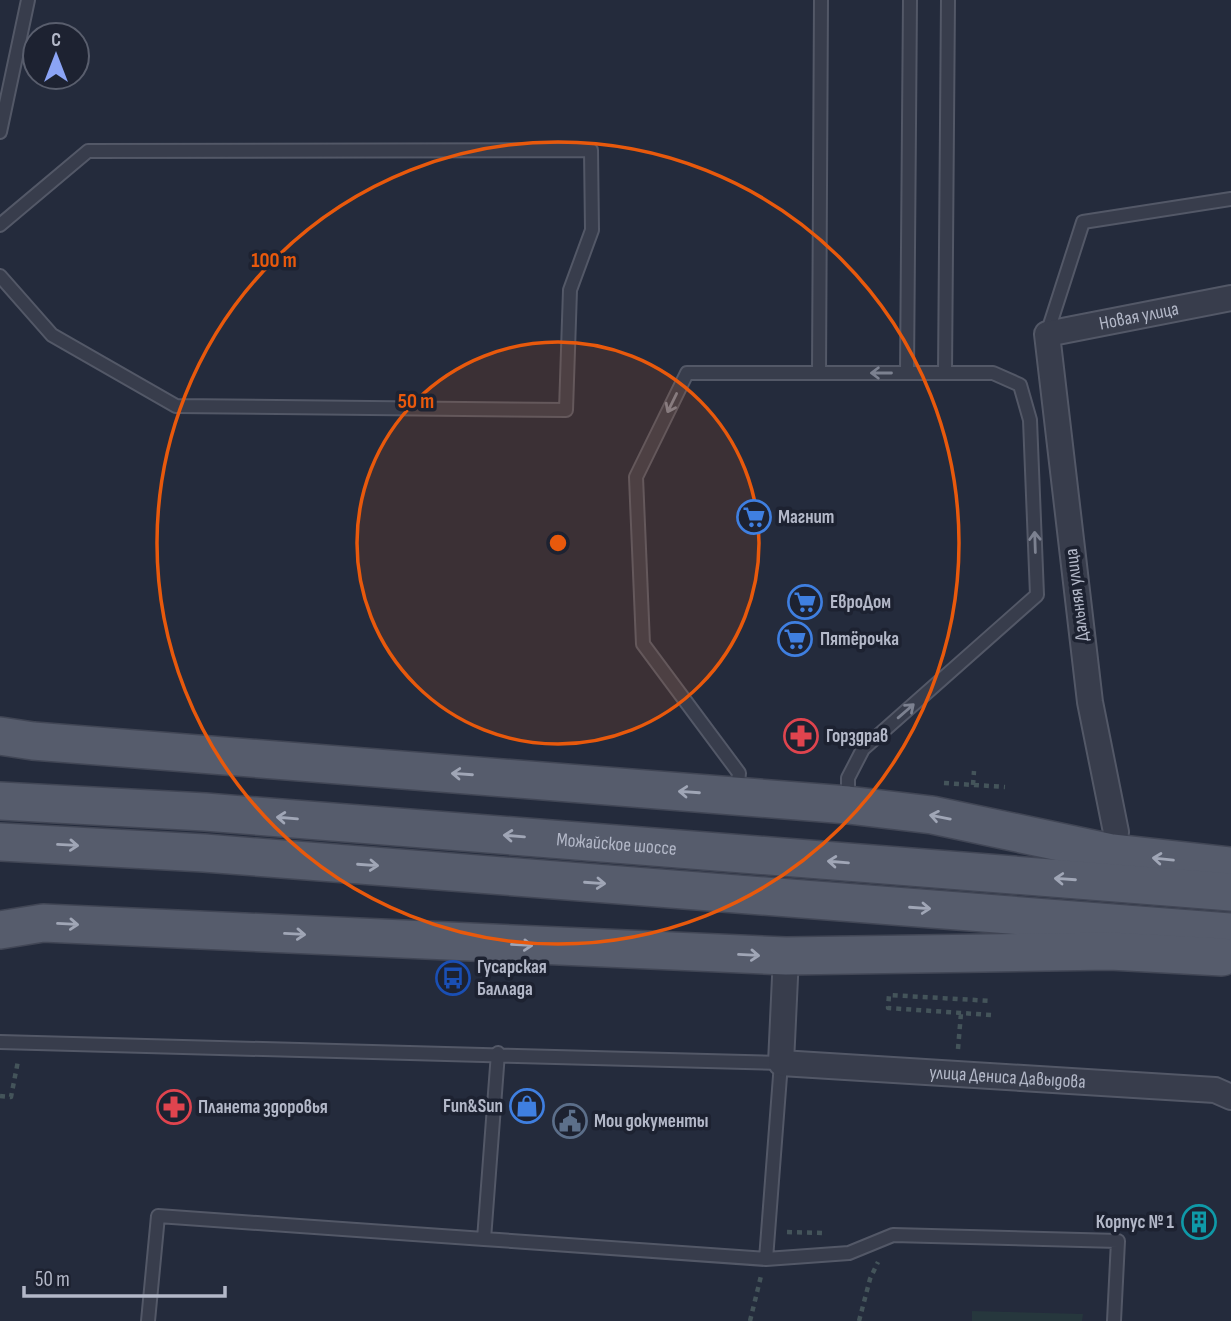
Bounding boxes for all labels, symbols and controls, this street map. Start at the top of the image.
north arrow [21,21,91,91]
text: С [51,29,61,52]
text: 100 m [251,248,297,273]
street label: Новая улица [1097,297,1180,335]
one-way arrow [869,366,892,380]
text: 50 m [398,389,434,414]
one-way arrow [664,392,678,413]
supermarket icon: Магнит [735,498,773,536]
place label: Магнит [778,506,834,529]
centre of rings [546,531,570,555]
one-way arrow [1029,531,1042,554]
street label: Дальняя улица [1060,547,1094,643]
supermarket icon: ЕвроДом [786,583,824,621]
place label: ЕвроДом [830,591,891,614]
supermarket icon: Пятёрочка [776,620,814,658]
place label: Пятёрочка [820,628,899,651]
one-way arrow [897,702,914,719]
pharmacy icon: Горздрав [782,717,820,755]
place label: Горздрав [826,725,888,748]
one-way arrow [451,767,474,780]
one-way arrow [678,785,701,798]
one-way arrow [929,810,952,823]
one-way arrow [276,811,299,824]
street label: Можайское шоссе [556,828,677,860]
one-way arrow [503,829,526,842]
one-way arrow [56,839,79,852]
one-way arrow [1152,852,1175,865]
one-way arrow [828,855,850,868]
one-way arrow [357,859,380,872]
one-way arrow [1054,872,1077,885]
one-way arrow [583,877,606,890]
one-way arrow [908,902,931,915]
one-way arrow [56,918,79,931]
one-way arrow [283,928,306,941]
one-way arrow [510,938,533,951]
one-way arrow [738,948,761,961]
place label: Гусарская Баллада [477,956,547,1001]
bus stop icon: Гусарская Баллада [434,959,472,997]
street label: улица Дениса Давыдова [929,1061,1086,1093]
shop icon: Fun&Sun [508,1087,546,1125]
pharmacy icon: Планета здоровья [155,1088,193,1126]
place label: Fun&Sun [443,1095,503,1118]
place label: Планета здоровья [198,1096,328,1119]
public building icon: Мои документы [551,1102,589,1140]
place label: Мои документы [594,1110,709,1133]
building icon: Корпус № 1 [1180,1203,1218,1241]
place label: Корпус № 1 [1096,1211,1175,1234]
scale bar [24,1254,226,1298]
text: 50 m [35,1267,70,1292]

